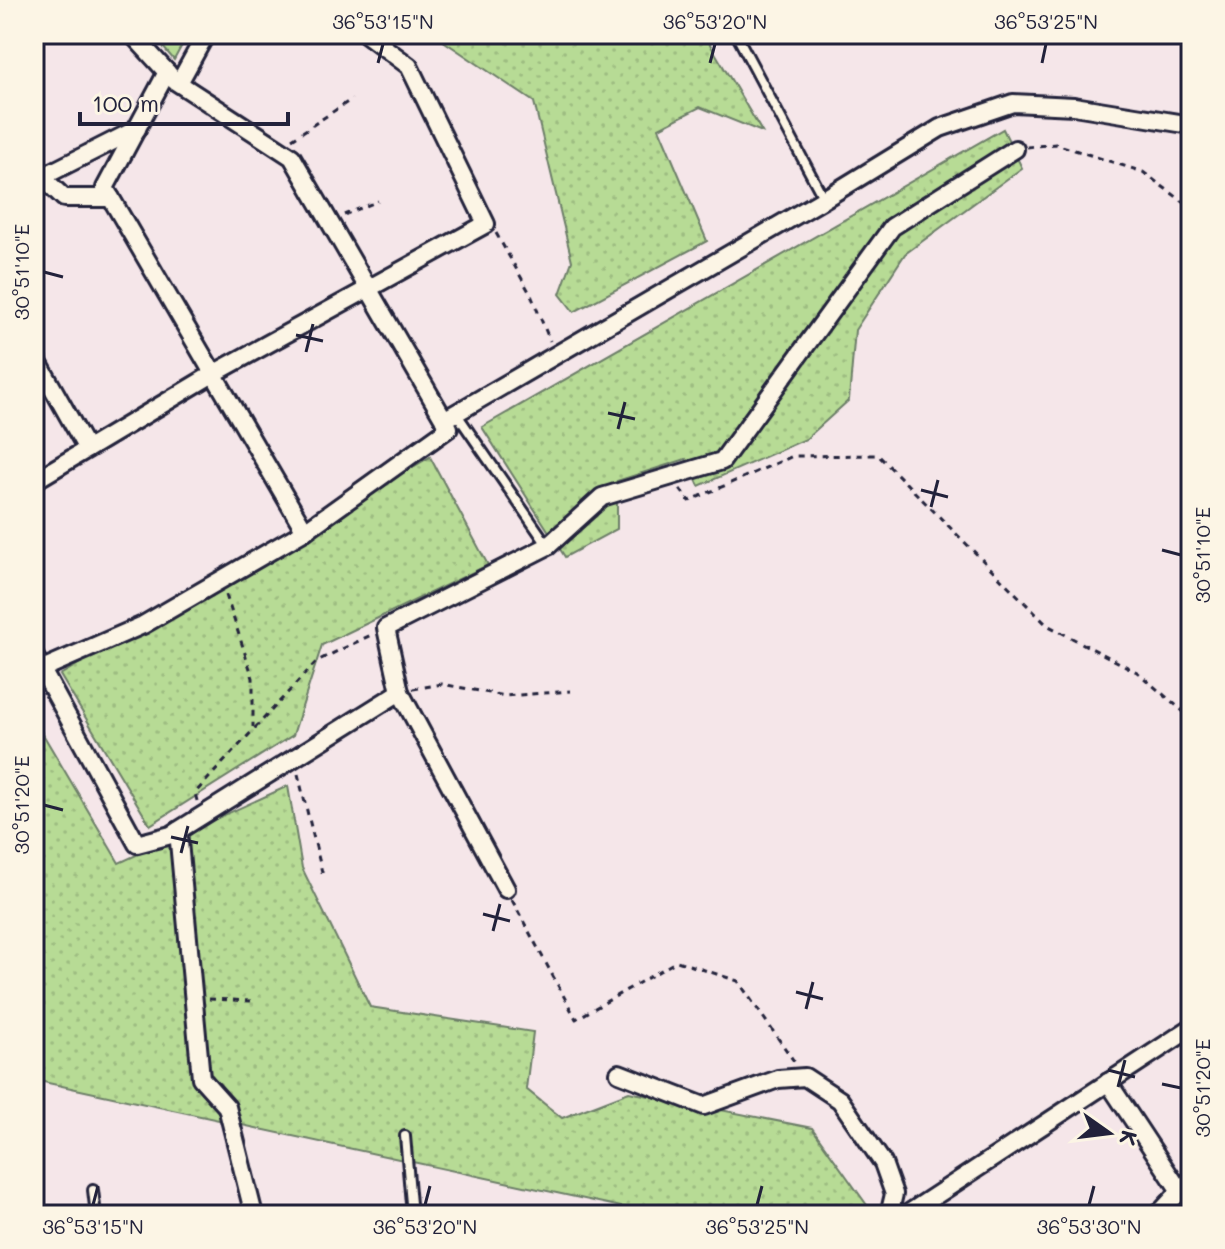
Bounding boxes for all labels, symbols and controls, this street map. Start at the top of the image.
text: 36°53'15"N [332,8,434,34]
text: 36°53'20"N [663,8,767,34]
text: 36°53'25"N [994,8,1098,34]
scale bar [80,76,288,126]
text: 100 m [92,87,159,118]
text: 30°51'10"E [8,224,34,320]
text: 30°51'10"E [1189,507,1215,603]
text: 30°51'20"E [8,756,34,854]
text: 30°51'20"E [1189,1039,1215,1137]
north arrow [1069,1093,1149,1173]
text: K [1113,1127,1145,1148]
text: 36°53'15"N [42,1213,144,1239]
text: 36°53'20"N [373,1213,477,1239]
text: 36°53'25"N [705,1213,809,1239]
text: 36°53'30"N [1036,1213,1142,1239]

